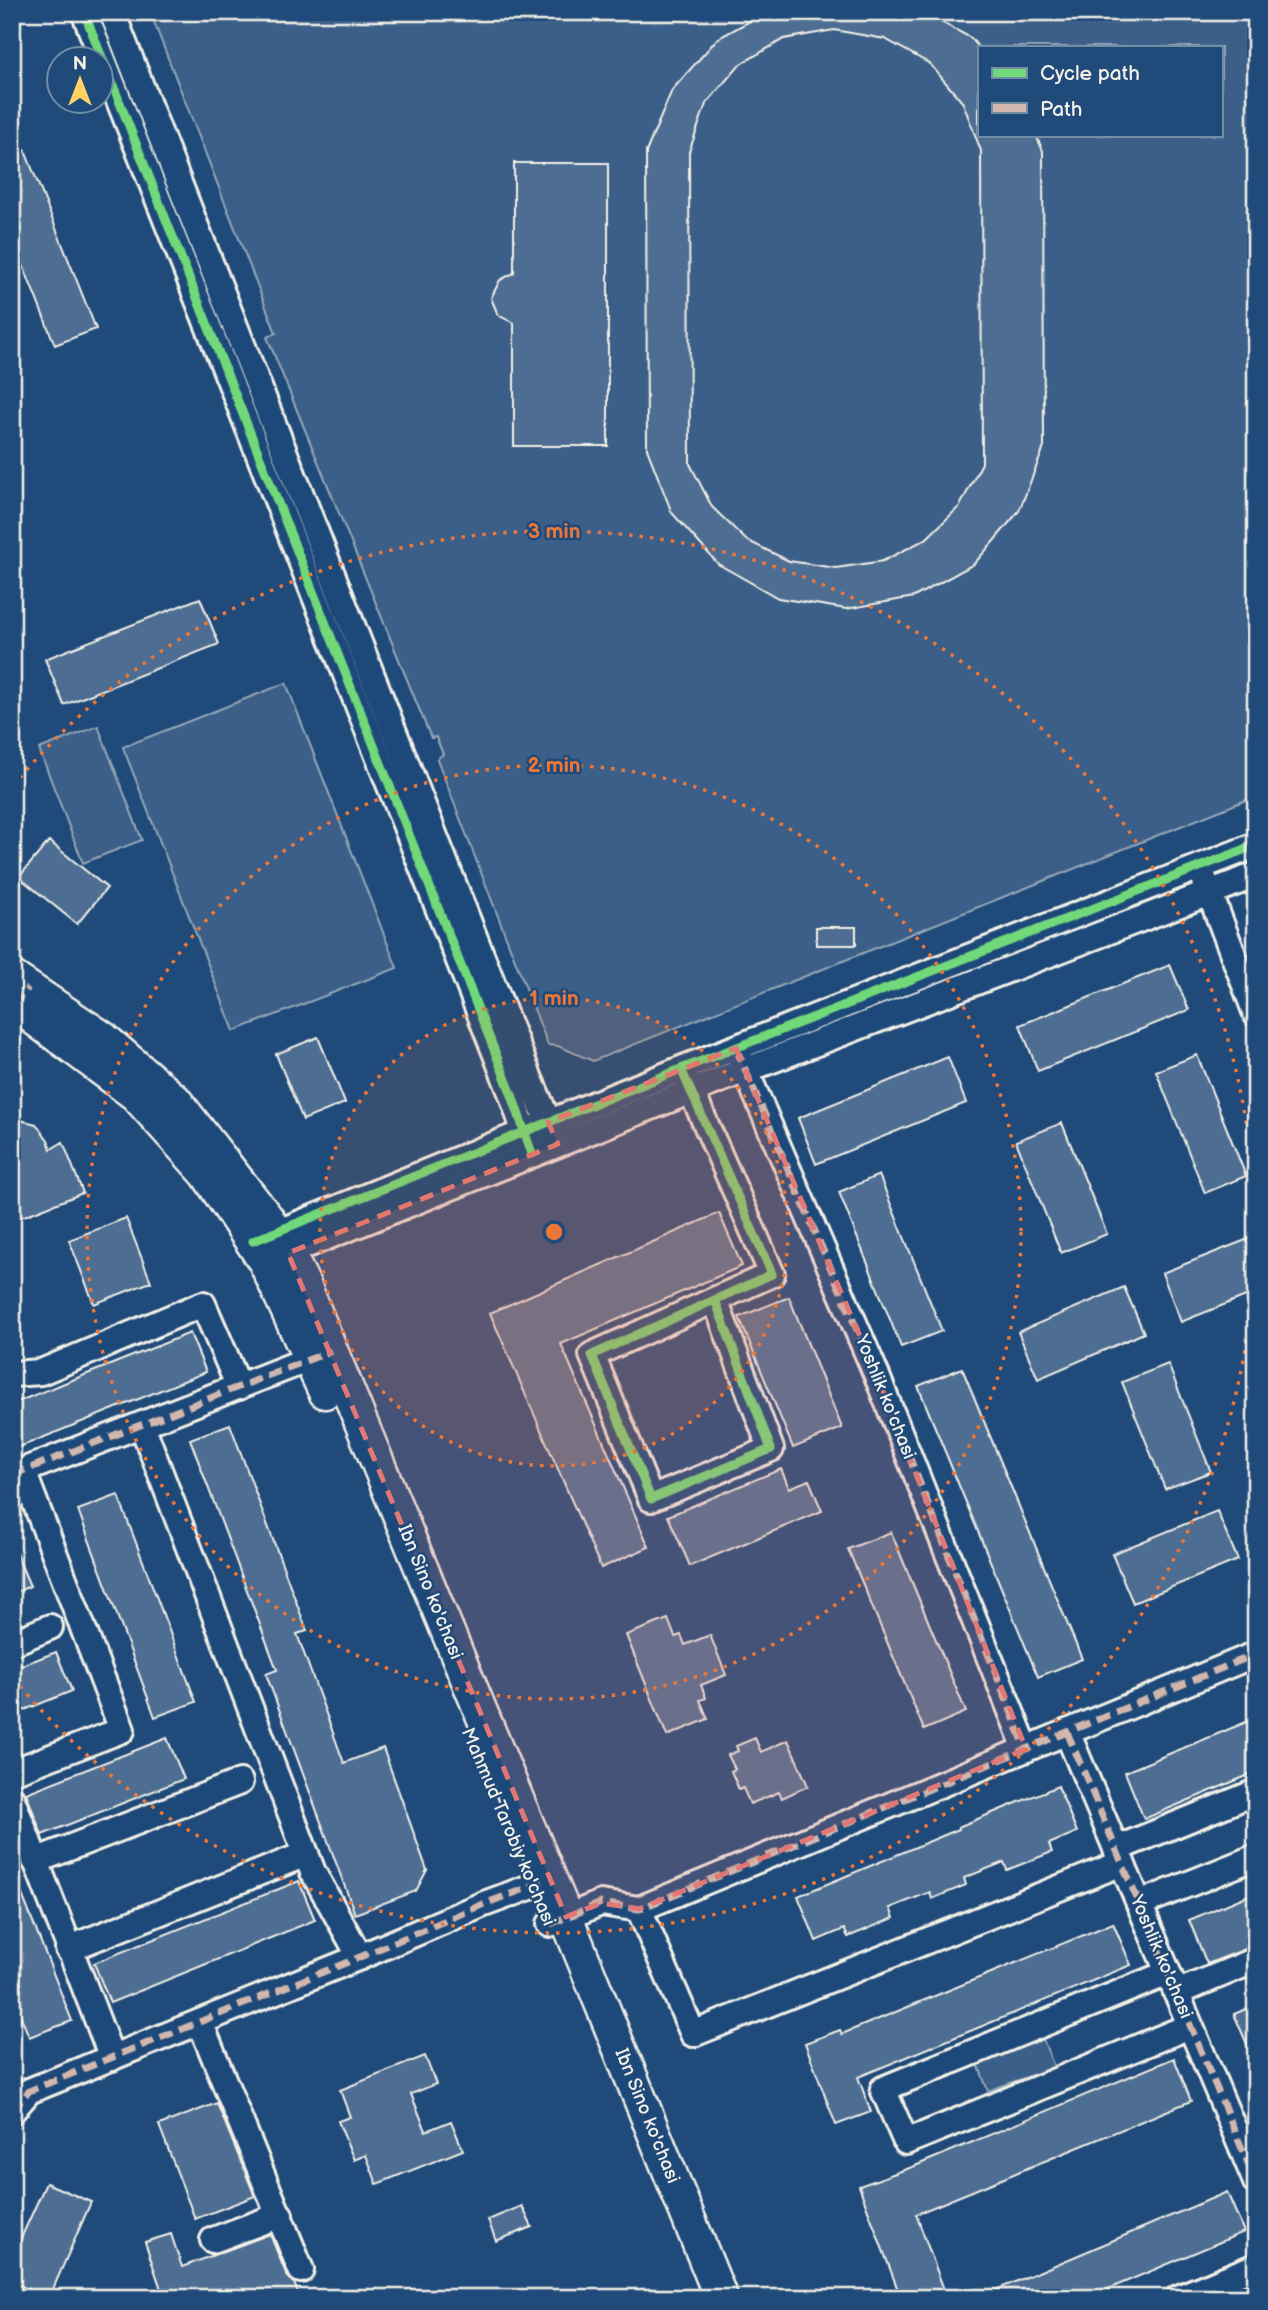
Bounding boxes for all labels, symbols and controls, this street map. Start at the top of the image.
north arrow [46,46,116,116]
legend [978,46,1222,136]
text: N [73,53,87,76]
text: Cycle path [1040,61,1140,86]
text: Path [1040,97,1082,122]
text: 3 min [528,519,580,544]
text: 2 min [527,753,581,778]
text: 1 min [529,986,579,1011]
centre of rings [542,1220,566,1244]
street label: Yoshlik ko'chasi [849,1331,920,1463]
street label: Ibn Sino ko'chasi [392,1521,468,1663]
street label: Mahmud Tarobiy ko'chasi [456,1724,560,1930]
street label: Yoshlik ko'chasi [1124,1891,1197,2022]
street label: Ibn Sino ko'chasi [609,2045,685,2187]

